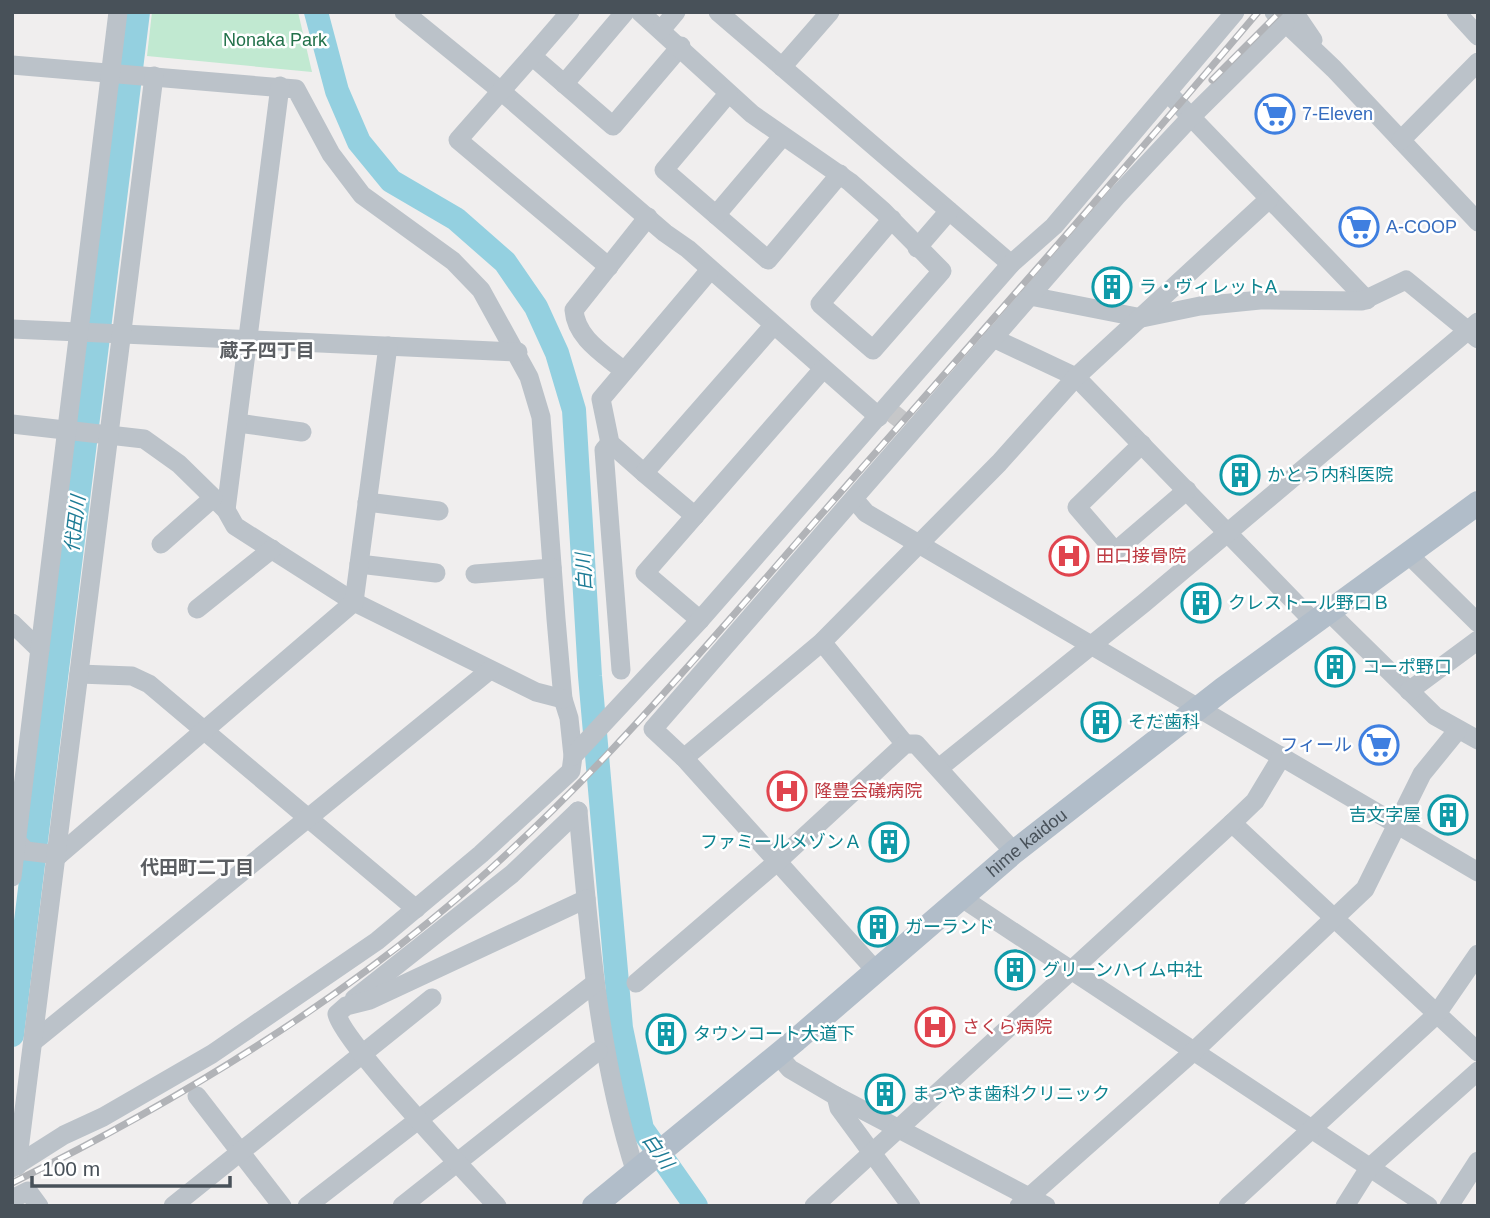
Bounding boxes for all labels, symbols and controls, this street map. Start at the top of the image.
park label: Nonaka Park [223,30,328,50]
supermarket icon: 7-Eleven [1254,93,1296,135]
place label: 7-Eleven [1302,104,1373,124]
supermarket icon: A-COOP [1338,206,1380,248]
place label: A-COOP [1386,217,1457,237]
building icon: ラ・ヴィレットA [1091,266,1133,308]
place label: ラ・ヴィレットA [1139,277,1277,297]
district label: 蔵子四丁目 [219,340,315,361]
building icon: かとう内科医院 [1219,454,1261,496]
place label: かとう内科医院 [1267,465,1393,485]
water label: 代田川 [61,492,89,554]
hospital icon: 田口接骨院 [1048,535,1090,577]
place label: 田口接骨院 [1096,546,1186,566]
water label: 白川 [572,550,595,592]
building icon: クレストール野口Ｂ [1180,582,1222,624]
place label: クレストール野口Ｂ [1228,593,1390,613]
building icon: コーポ野口 [1314,646,1356,688]
place label: コーポ野口 [1362,657,1452,677]
building icon: そだ歯科 [1080,701,1122,743]
place label: そだ歯科 [1128,712,1200,732]
supermarket icon: フィール [1358,724,1400,766]
place label: フィール [1280,735,1352,755]
hospital icon: 隆豊会礒病院 [766,770,808,812]
place label: 隆豊会礒病院 [814,781,922,801]
building icon: 吉文字屋 [1427,794,1469,836]
street label: hime kaidou [983,805,1071,881]
place label: 吉文字屋 [1349,805,1421,825]
building icon: ファミールメゾンＡ [868,821,910,863]
place label: ファミールメゾンＡ [700,832,862,852]
district label: 代田町二丁目 [140,857,254,878]
building icon: ガーランド [857,906,899,948]
place label: ガーランド [905,917,995,937]
building icon: グリーンハイム中社 [994,949,1036,991]
place label: グリーンハイム中社 [1042,960,1202,980]
hospital icon: さくら病院 [914,1006,956,1048]
building icon: タウンコート大道下 [645,1013,687,1055]
place label: さくら病院 [962,1017,1052,1037]
place label: タウンコート大道下 [693,1024,855,1044]
building icon: まつやま歯科クリニック [864,1073,906,1115]
place label: まつやま歯科クリニック [912,1084,1110,1104]
water label: 白川 [638,1129,679,1174]
scale bar [32,1144,229,1188]
text: 100 m [42,1157,100,1180]

